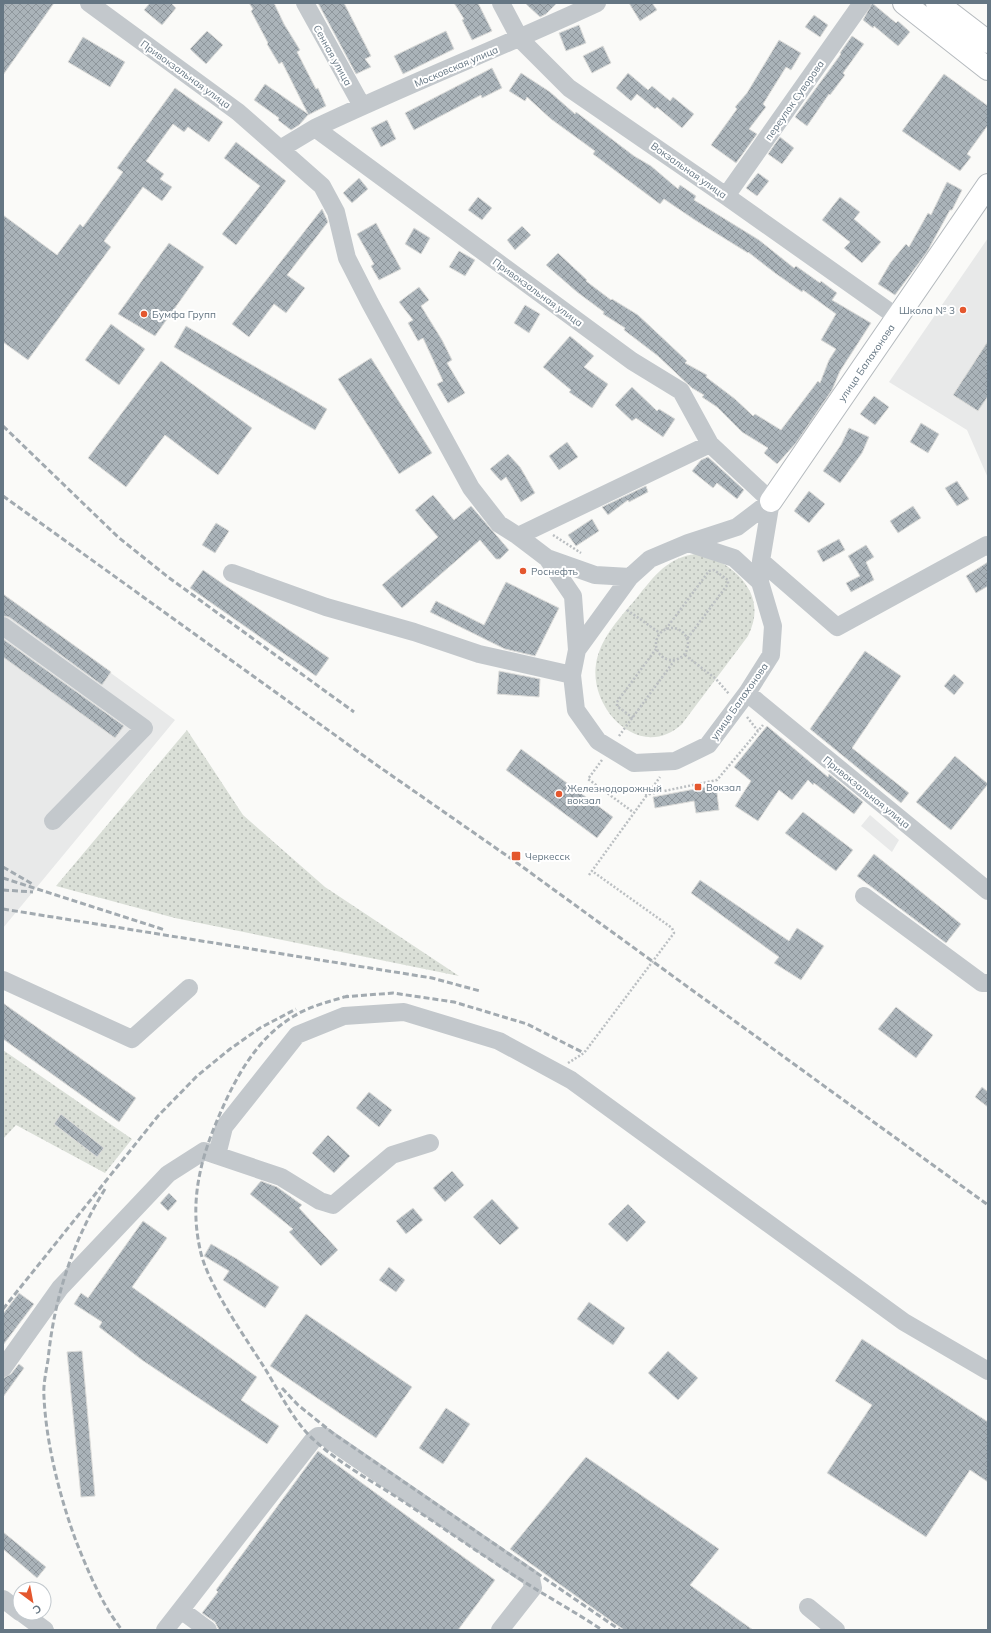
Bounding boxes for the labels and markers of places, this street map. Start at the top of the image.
place label: Школа № 3 [899,304,955,317]
marker: Школа № 3 [958,305,968,315]
place label: Бумфа Групп [152,308,216,321]
marker: Бумфа Групп [139,309,149,319]
place label: Роснефть [531,565,578,578]
marker: Роснефть [518,566,528,576]
place label: Вокзал [706,781,741,794]
place label: Железнодорожный вокзал [567,782,662,807]
marker: Вокзал [693,782,703,792]
marker: Железнодорожный вокзал [554,789,564,799]
marker: Черкесск [510,850,522,862]
place label: Черкесск [525,850,571,863]

